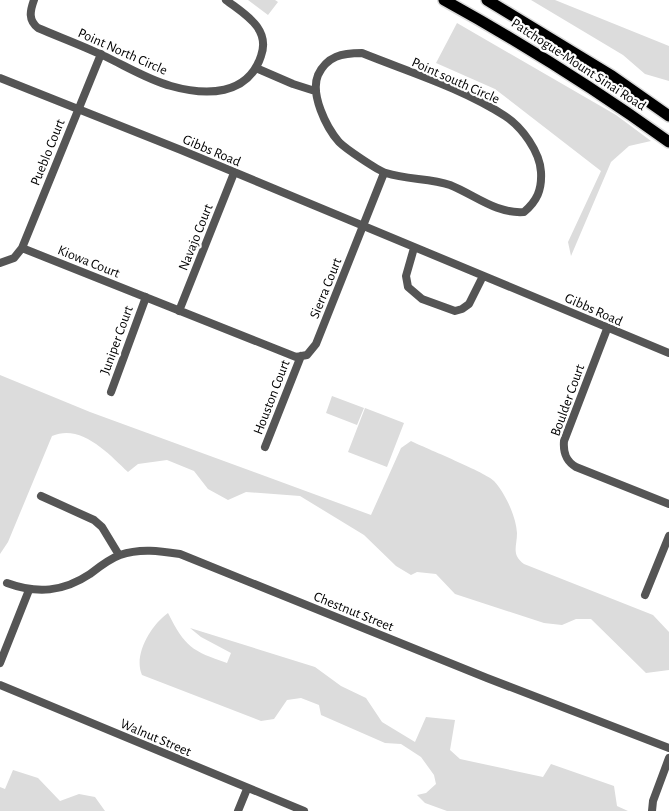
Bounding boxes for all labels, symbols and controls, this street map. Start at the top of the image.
street label: Patchogue-Mount Sinai Road [509,16,648,114]
street label: Point North Circle [76,26,169,78]
street label: Point south Circle [409,55,502,107]
street label: Pueblo Court [28,117,68,188]
street label: Gibbs Road [181,132,243,169]
street label: Navajo Court [176,202,216,273]
street label: Kiowa Court [56,243,122,281]
street label: Sierra Court [307,256,345,321]
street label: Gibbs Road [563,291,625,329]
street label: Juniper Court [98,304,136,377]
street label: Houston Court [251,358,293,437]
street label: Boulder Court [548,362,588,438]
street label: Chestnut Street [312,590,396,634]
street label: Walnut Street [118,717,194,759]

